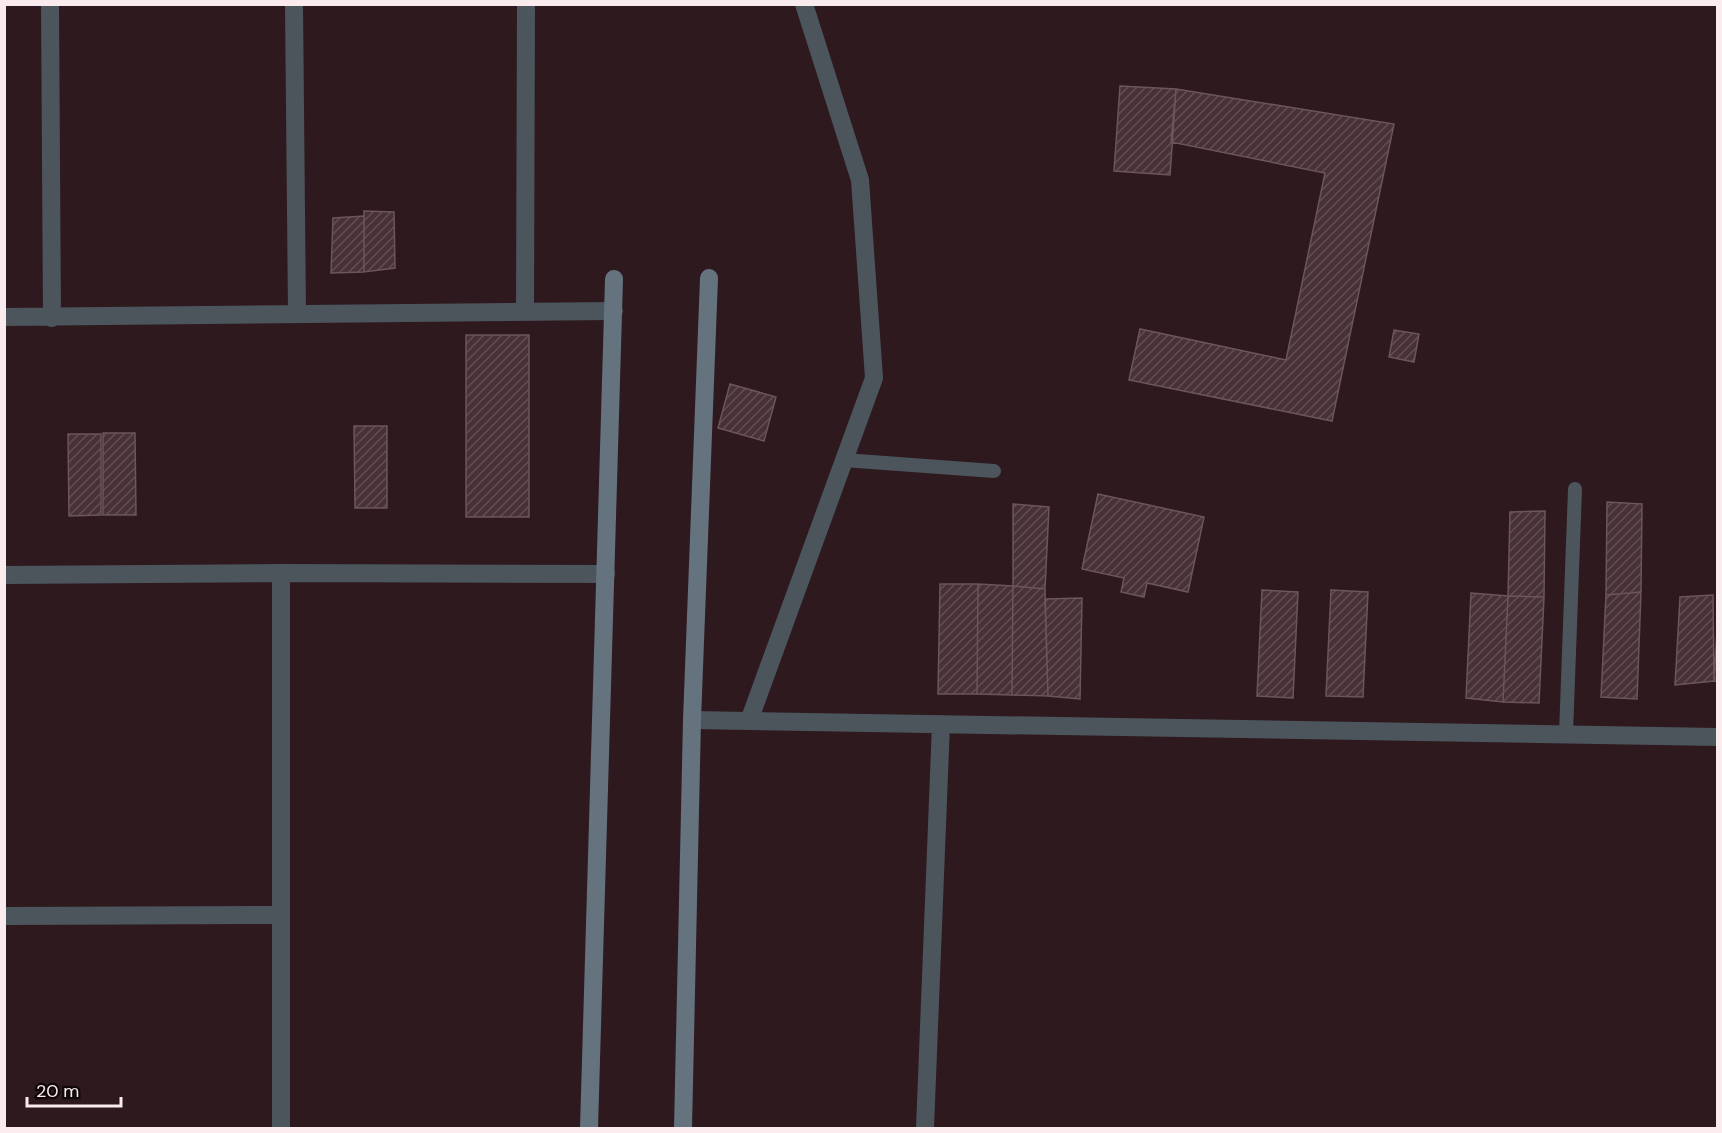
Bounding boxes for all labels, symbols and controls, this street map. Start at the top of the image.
scale bar [27,1070,122,1108]
text: 20 m [36,1079,79,1103]

